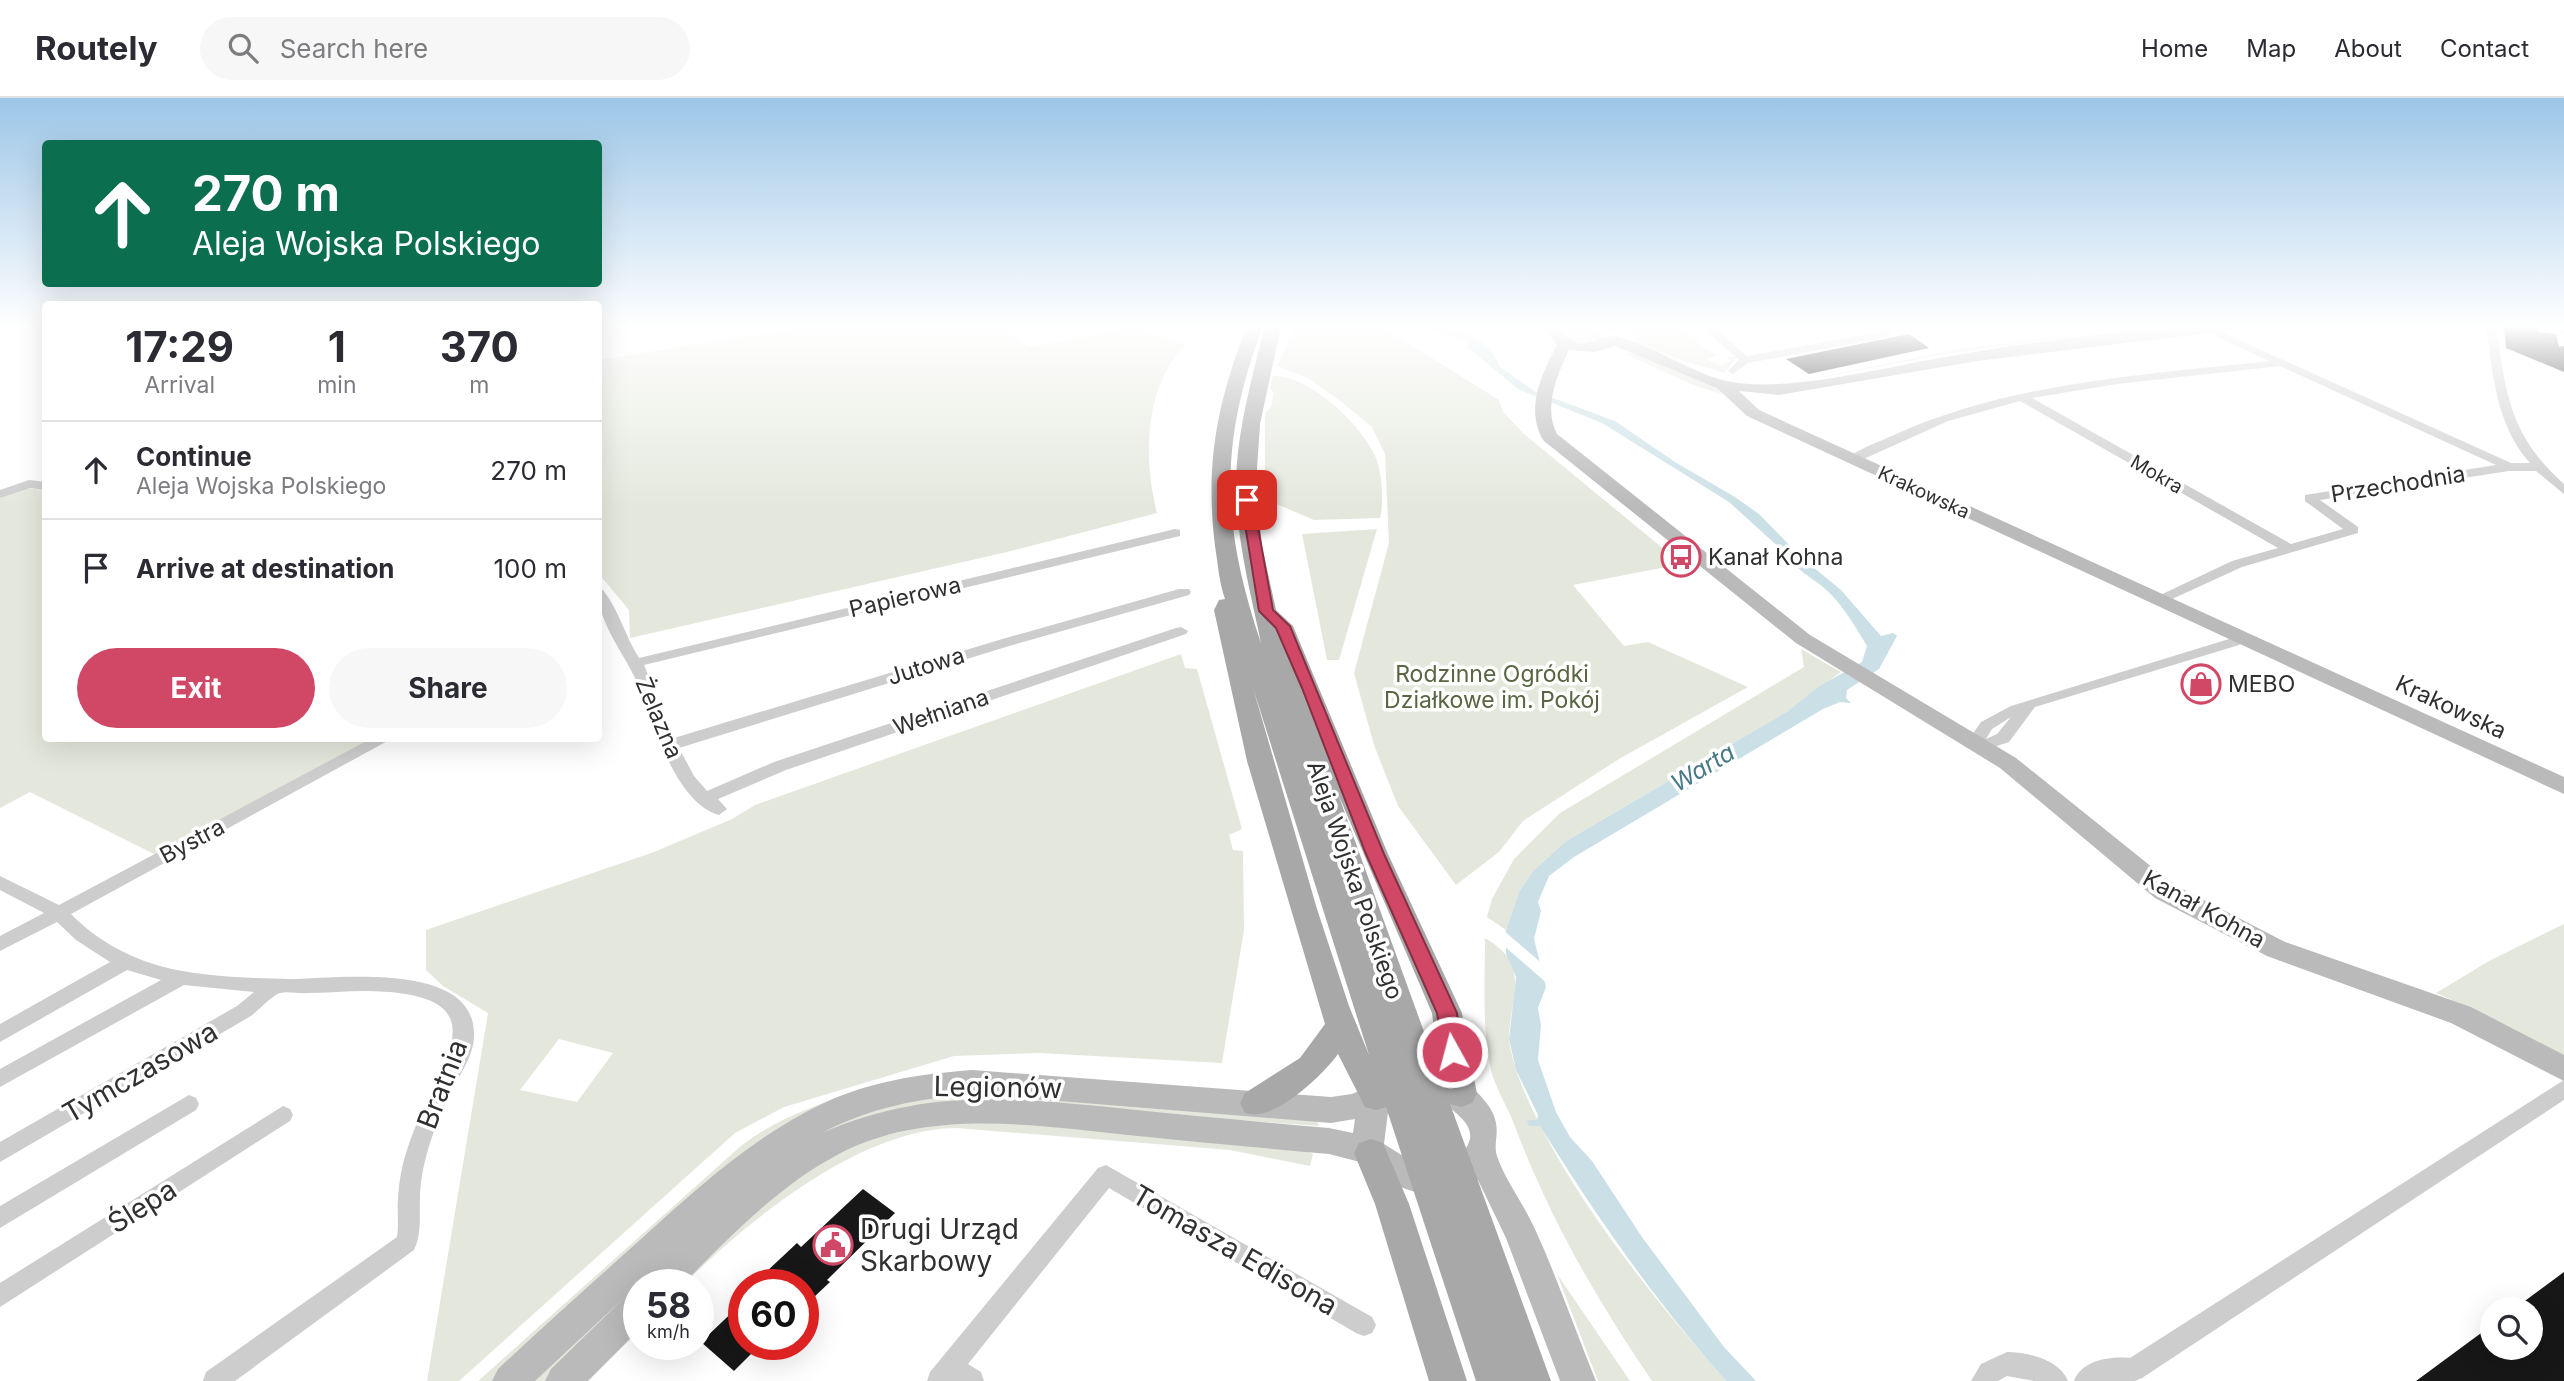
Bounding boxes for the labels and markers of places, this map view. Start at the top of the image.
pin [1217,470,1277,530]
bus stop icon: Kanał Kohna [1660,536,1702,578]
place label: Kanał Kohna [1708,543,1843,571]
shop icon: MEBO [2180,663,2222,705]
place label: MEBO [2228,670,2295,698]
place label: Drugi Urząd Skarbowy [860,1212,1019,1278]
public building icon: Drugi Urząd Skarbowy [812,1224,854,1266]

